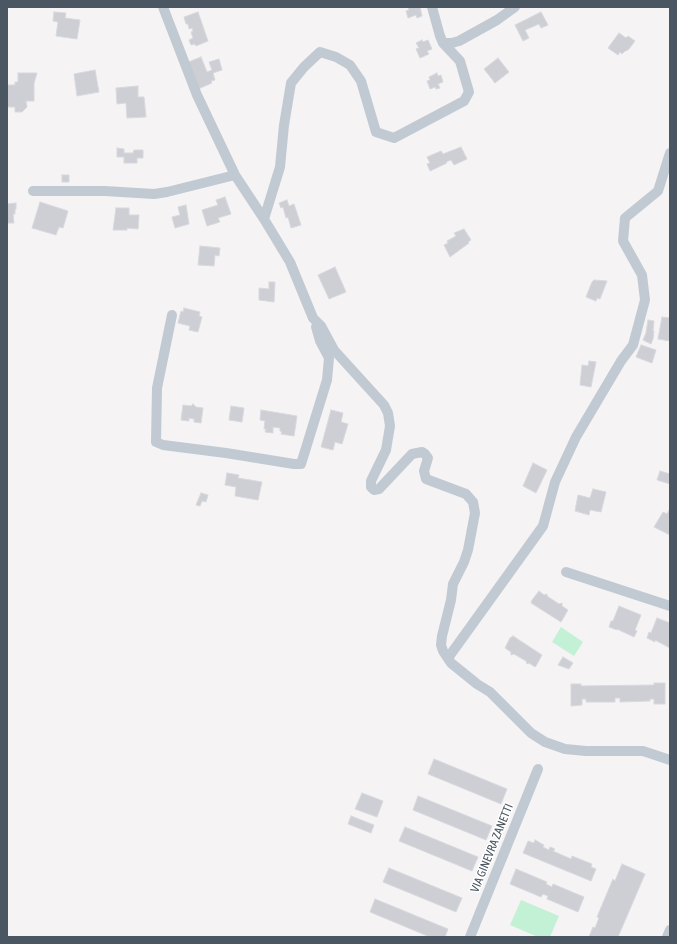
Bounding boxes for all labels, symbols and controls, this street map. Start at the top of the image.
street label: VIA GINEVRA ZANETTI [468,801,516,895]

